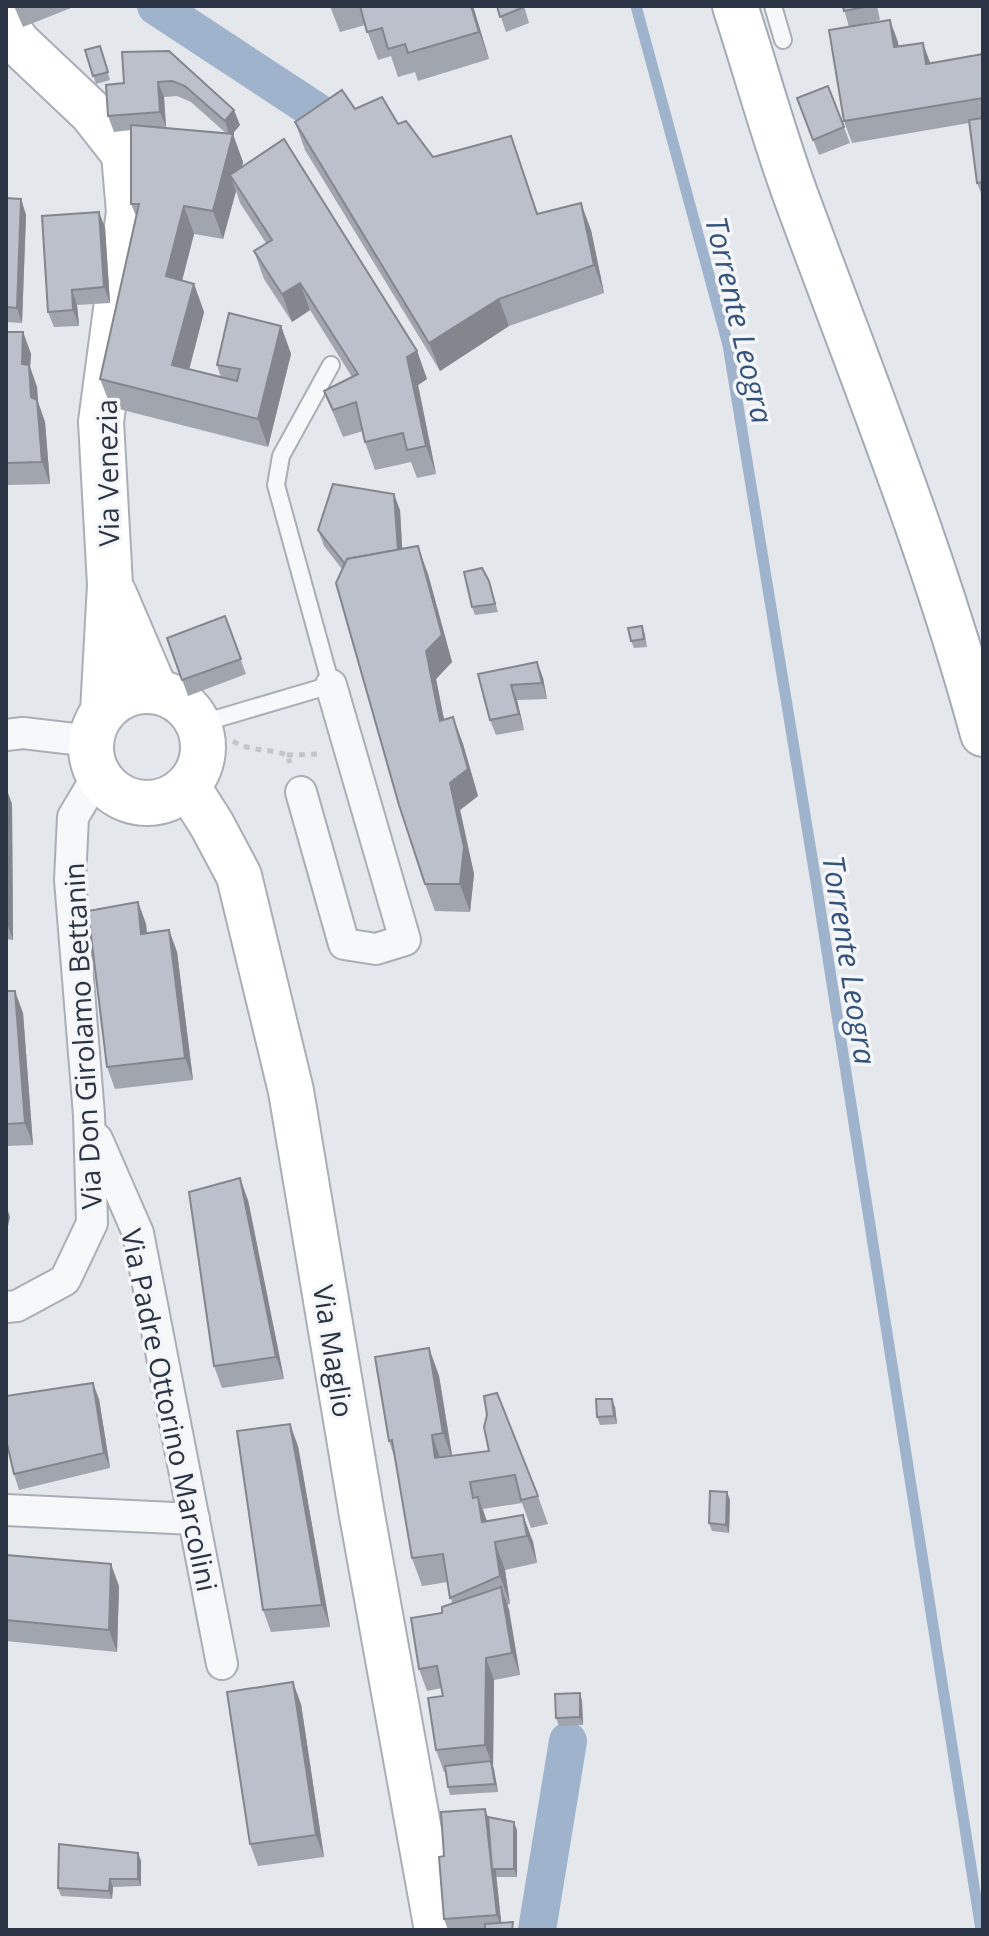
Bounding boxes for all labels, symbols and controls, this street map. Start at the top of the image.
water label: Torrente Leogra [696,213,784,427]
street label: Via Venezia [87,399,127,547]
water label: Torrente Leogra [813,853,887,1067]
street label: Via Don Girolamo Bettanin [54,862,110,1210]
street label: Via Padre Ottorino Marcolini [113,1225,227,1595]
street label: Via Maglio [305,1282,363,1420]

